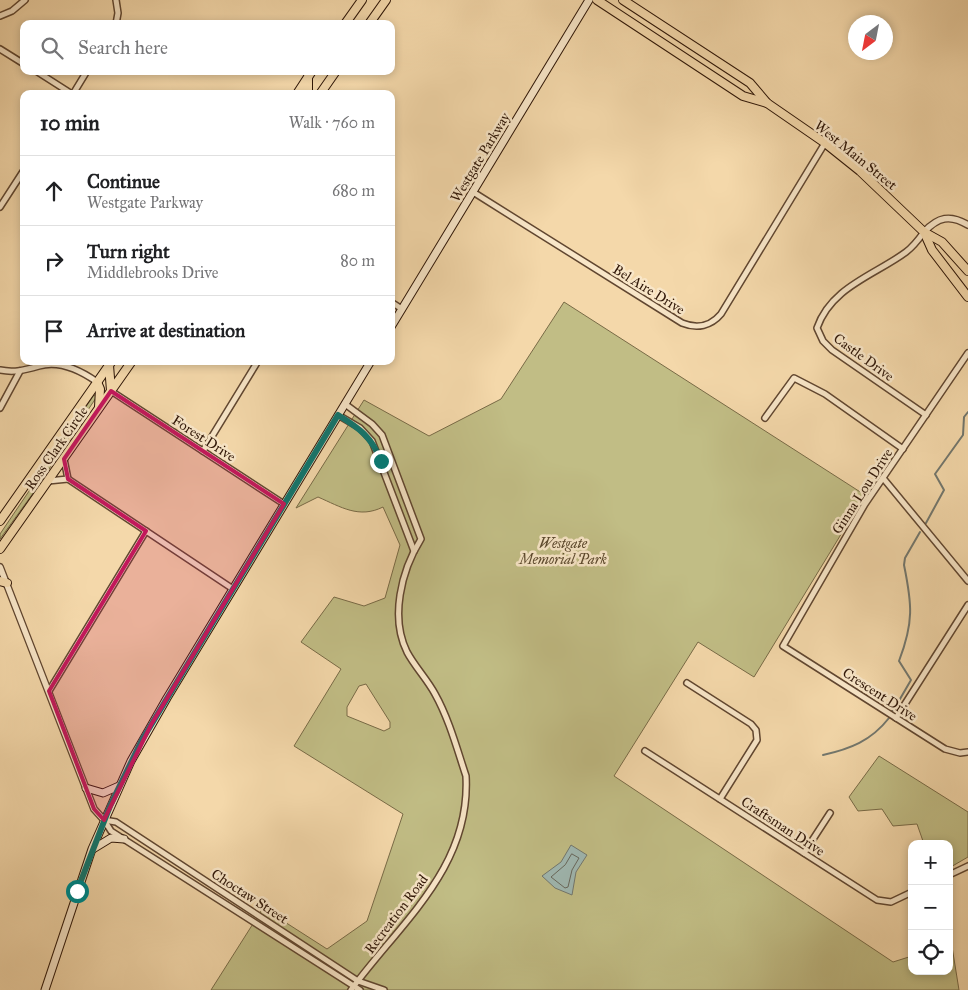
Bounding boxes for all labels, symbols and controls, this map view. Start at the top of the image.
north arrow [848,15,893,60]
search box [20,20,395,75]
icon: search [38,34,66,62]
text: Search here [78,36,168,59]
street label: Westgate Parkway [447,109,514,205]
text: 10 min [40,110,100,136]
text: Walk · 760 m [289,113,375,132]
street label: West Main Street [811,117,900,194]
text: Continue [87,170,160,193]
icon: ahead [40,177,68,205]
text: 680 m [332,181,375,200]
text: Westgate Parkway [87,193,203,212]
text: Turn right [87,240,170,263]
icon: right [40,247,68,275]
text: 80 m [340,251,375,270]
street label: Bel Aire Drive [610,261,688,318]
text: Middlebrooks Drive [87,263,218,282]
icon: arrive [40,317,68,345]
text: Arrive at destination [87,319,245,342]
street label: Castle Drive [830,330,897,385]
street label: Ross Clark Circle [21,403,92,493]
street label: Forest Drive [169,412,239,465]
street label: Ginna Lou Drive [828,445,896,537]
route end [370,450,393,473]
park label: Westgate Memorial Park [517,535,608,568]
street label: Crescent Drive [839,664,920,725]
street label: Craftsman Drive [738,793,828,860]
map controls [908,840,953,975]
button: + [908,840,953,885]
street label: Choctaw Street [208,865,291,928]
street label: Recreation Road [361,871,432,957]
route start [66,880,89,903]
button: − [908,885,953,930]
button: locate [908,930,953,975]

